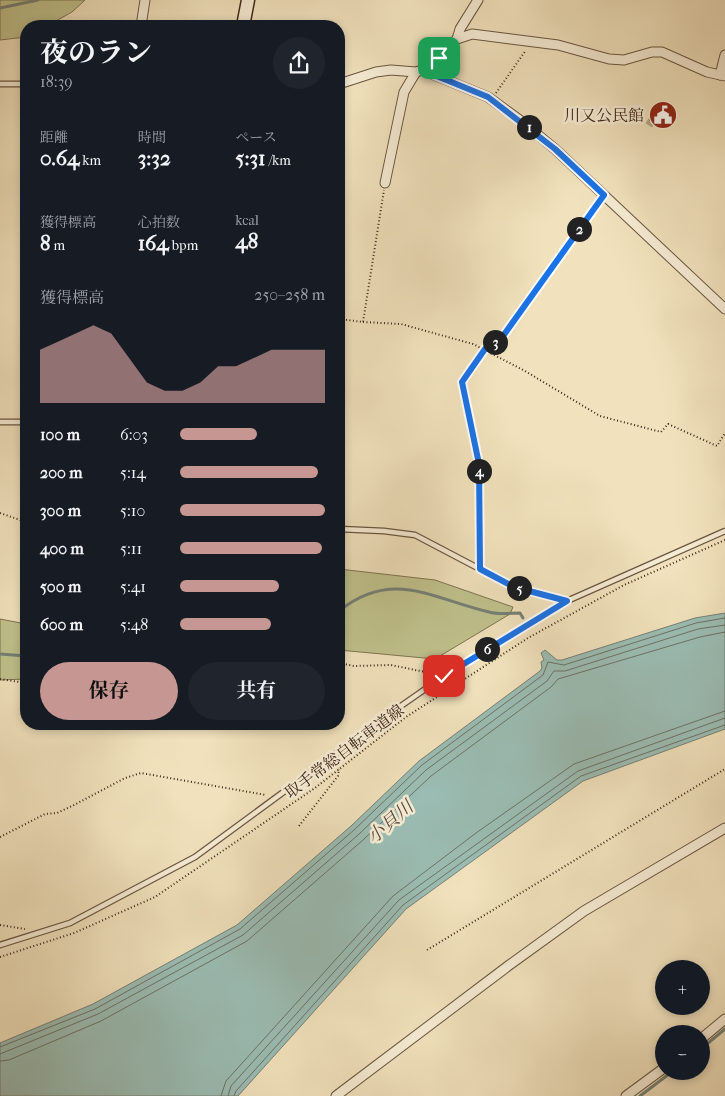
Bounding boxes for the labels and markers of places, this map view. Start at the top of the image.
pin [418,37,460,79]
public building icon: 川又公民館 [648,100,678,130]
place label: 川又公民館 [564,106,644,125]
pin: 1 [516,114,542,140]
pin: 2 [566,216,592,242]
pin: 3 [482,330,508,354]
pin: 4 [466,458,492,484]
pin: 5 [506,576,532,600]
pin: 6 [474,636,500,662]
pin [423,655,465,697]

